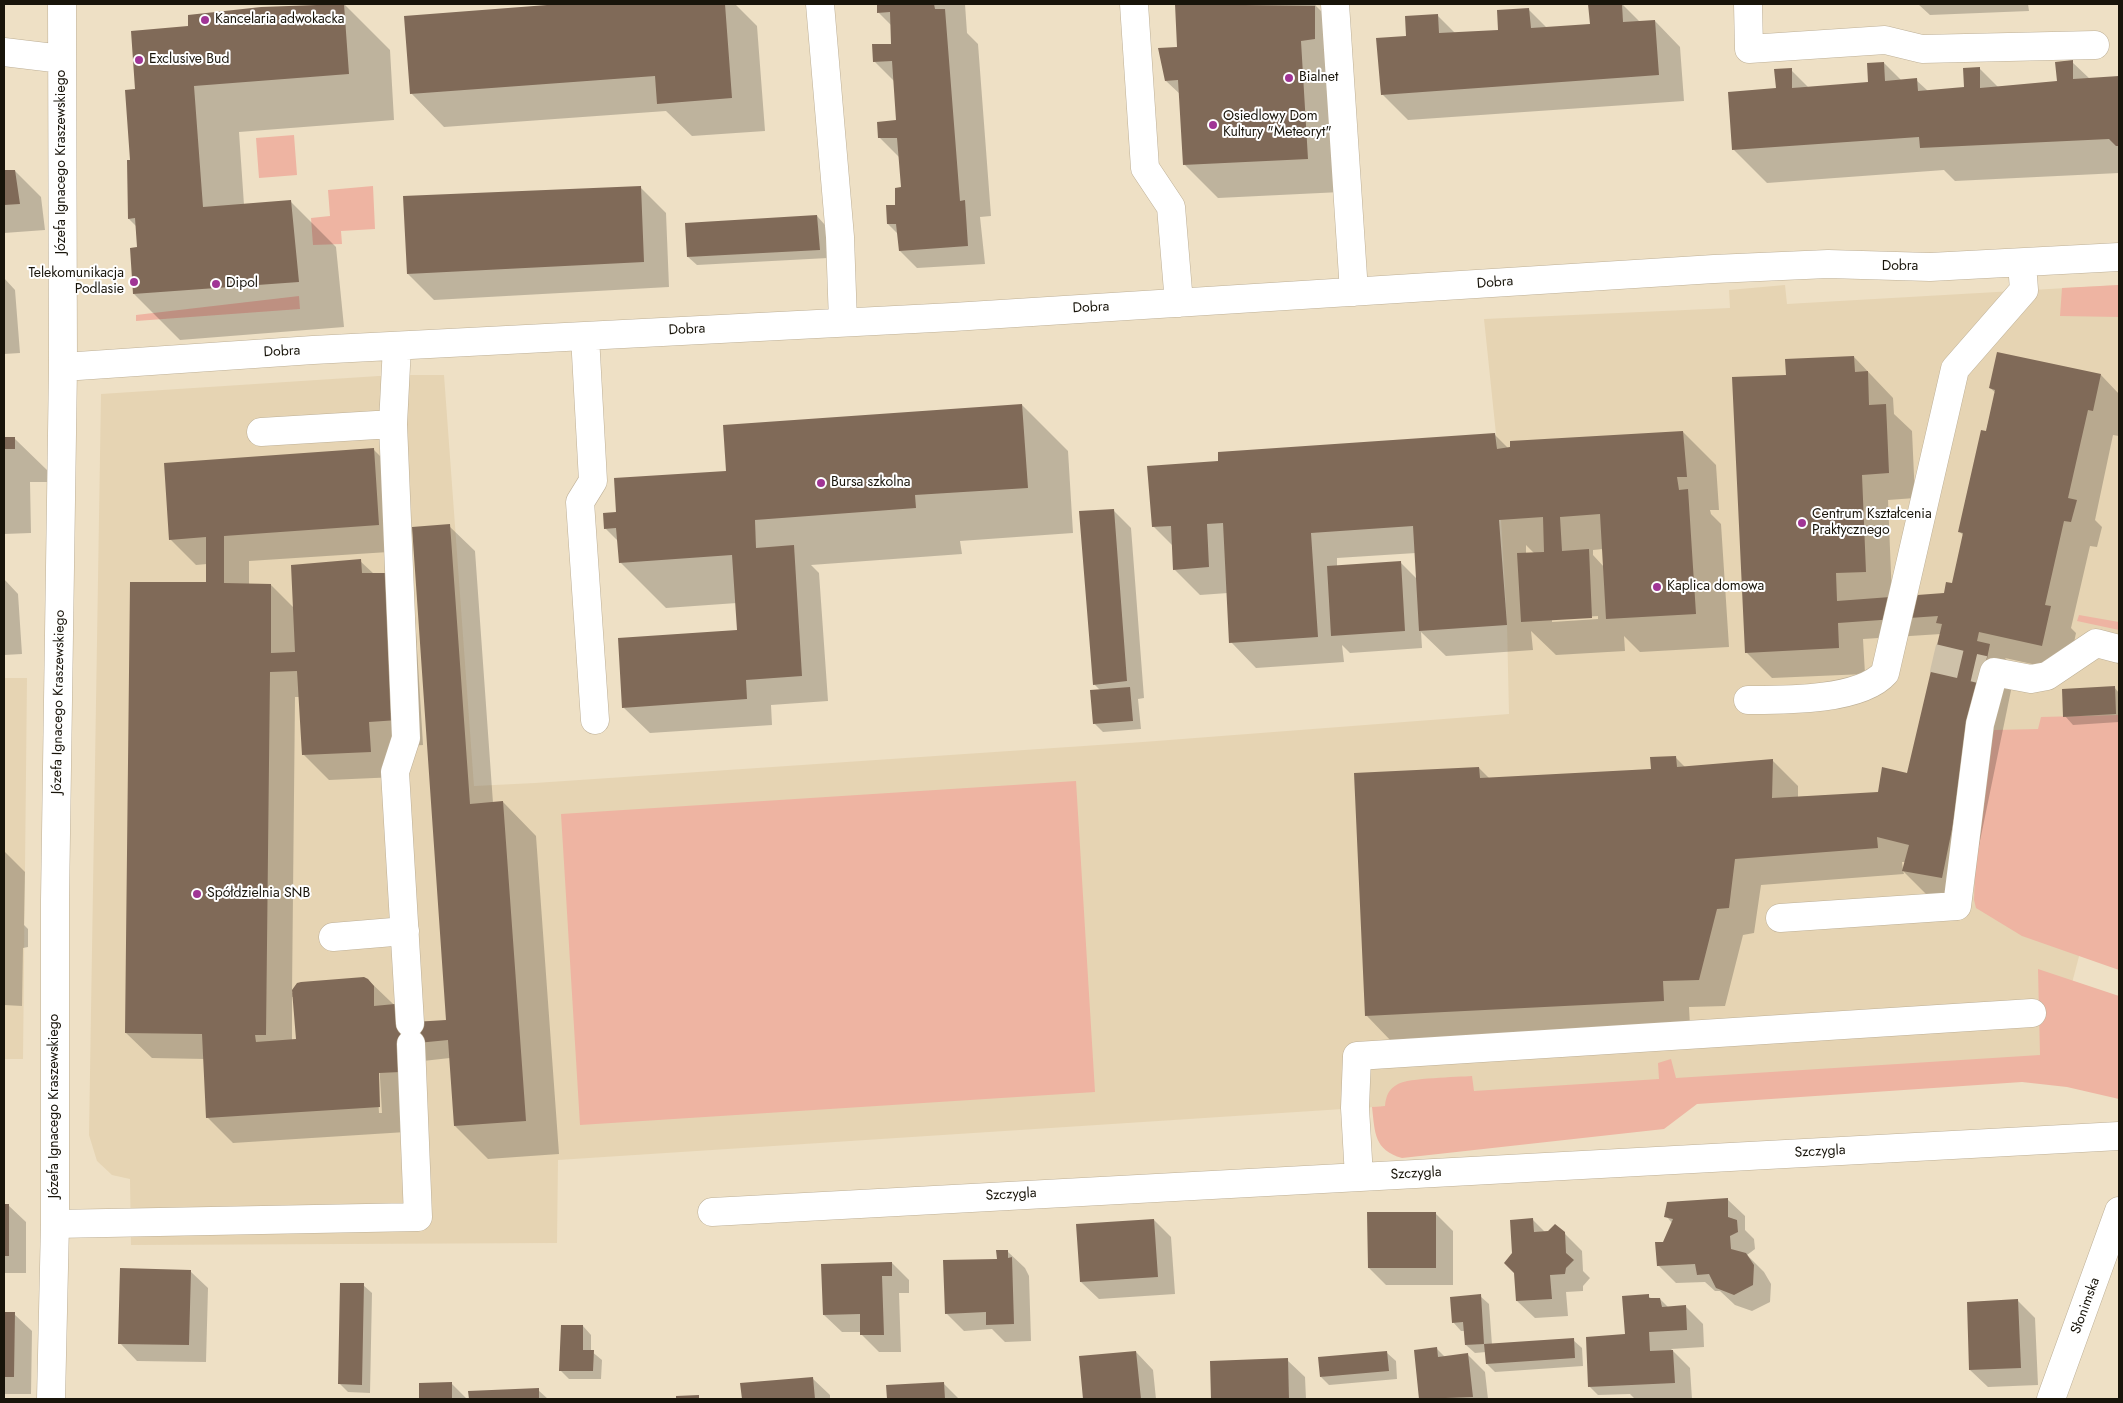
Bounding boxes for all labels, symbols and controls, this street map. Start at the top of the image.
place label: Kancelaria adwokacka [215,12,344,28]
marker: Kancelaria adwokacka [199,14,211,26]
place label: Exclusive Bud [149,52,229,68]
marker: Exclusive Bud [133,54,145,66]
street label: Józefa Ignacego Kraszewskiego [54,70,70,254]
place label: Bialnet [1299,70,1338,86]
marker: Bialnet [1283,72,1295,84]
place label: Osiedlowy Dom Kultury "Meteoryt" [1223,109,1332,142]
marker: Osiedlowy Dom Kultury "Meteoryt" [1207,119,1219,131]
street label: Dobra [1882,259,1918,275]
place label: Telekomunikacja Podlasie [29,266,124,298]
street label: Dobra [1476,273,1514,293]
marker: Telekomunikacja Podlasie [128,276,140,288]
place label: Dipol [226,276,258,292]
marker: Dipol [210,278,222,290]
street label: Dobra [1072,299,1110,317]
street label: Dobra [668,321,706,339]
street label: Dobra [263,343,301,361]
place label: Bursa szkolna [831,475,911,491]
marker: Bursa szkolna [815,477,827,489]
place label: Centrum Kształcenia Praktycznego [1812,507,1932,540]
marker: Centrum Kształcenia Praktycznego [1796,517,1808,529]
place label: Kaplica domowa [1667,579,1764,595]
marker: Kaplica domowa [1651,581,1663,593]
street label: Józefa Ignacego Kraszewskiego [49,610,69,794]
place label: Spółdzielnia SNB [207,886,310,902]
marker: Spółdzielnia SNB [191,888,203,900]
street label: Józefa Ignacego Kraszewskiego [47,1014,63,1198]
street label: Szczygla [1794,1142,1846,1162]
street label: Szczygla [1390,1164,1442,1184]
street label: Szczygla [985,1185,1037,1205]
street label: Słonimska [2068,1275,2104,1337]

